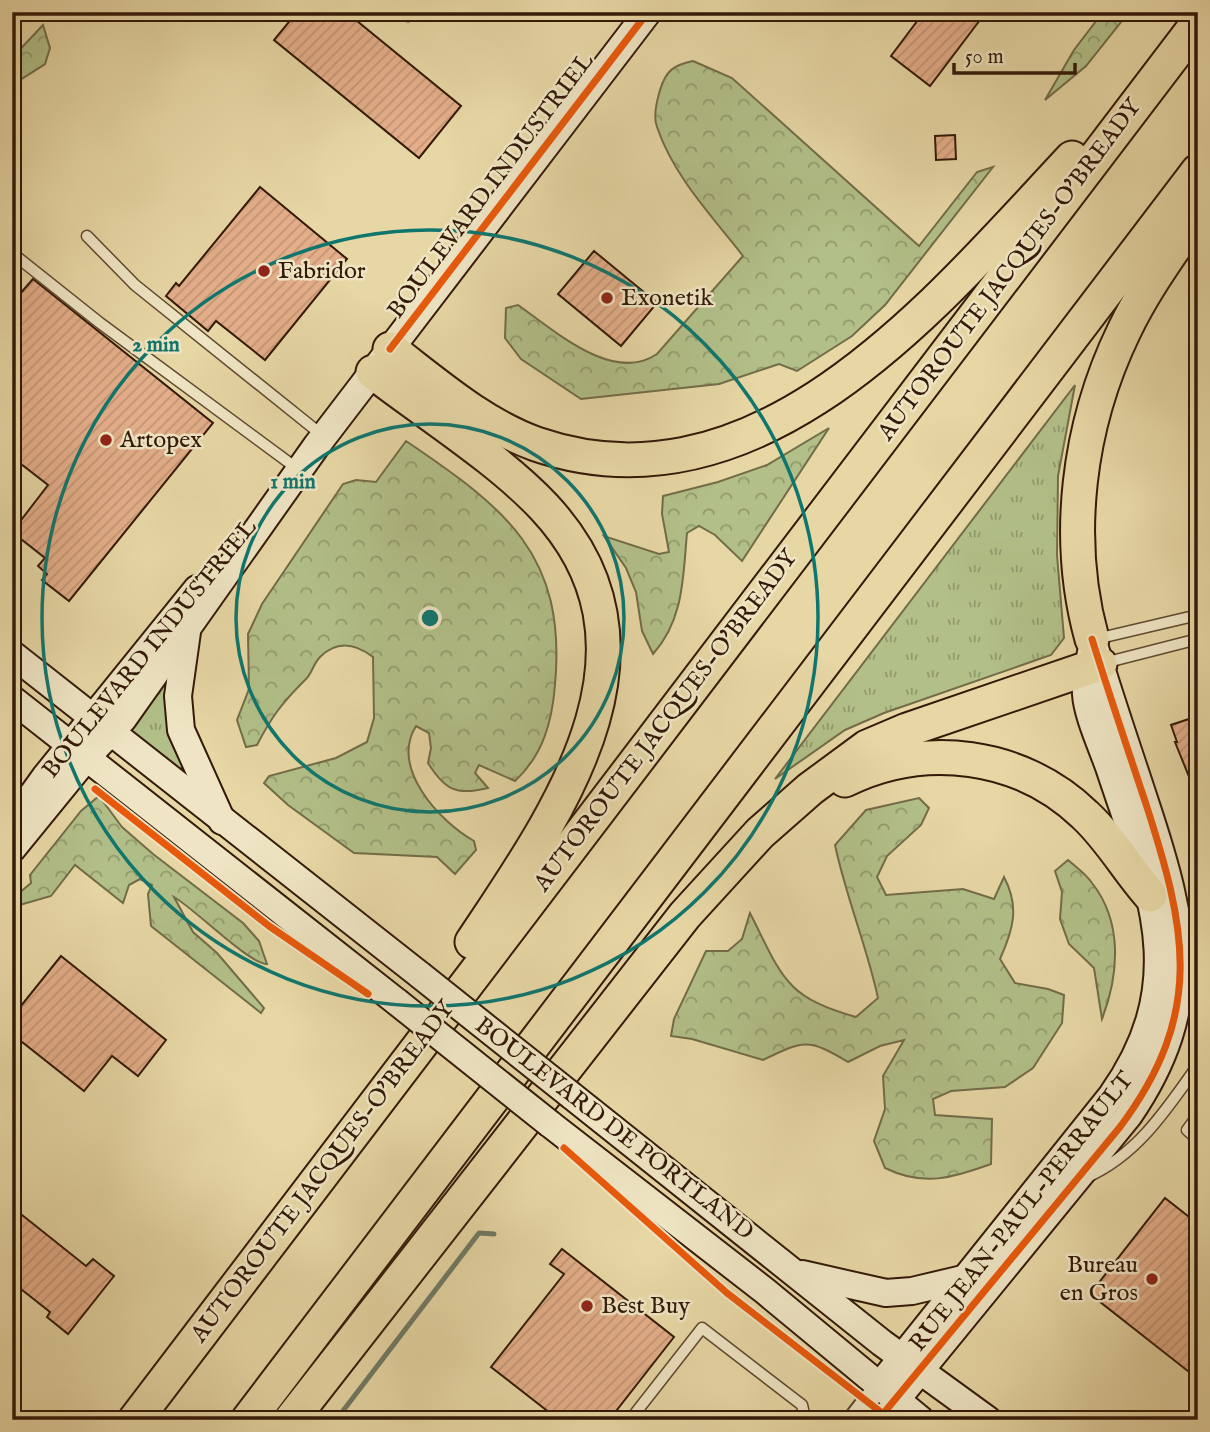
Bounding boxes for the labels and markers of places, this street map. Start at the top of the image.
place label: Fabridor [278,256,366,287]
marker: Fabridor [256,263,272,279]
place label: Exonetik [621,283,713,314]
marker: Exonetik [599,290,615,306]
place label: Artopex [119,425,202,456]
marker: Artopex [98,432,114,448]
centre of rings [418,606,442,630]
place label: Bureau en Gros [1060,1250,1138,1309]
marker: Bureau en Gros [1144,1271,1160,1287]
place label: Best Buy [601,1291,690,1322]
marker: Best Buy [579,1298,595,1314]

